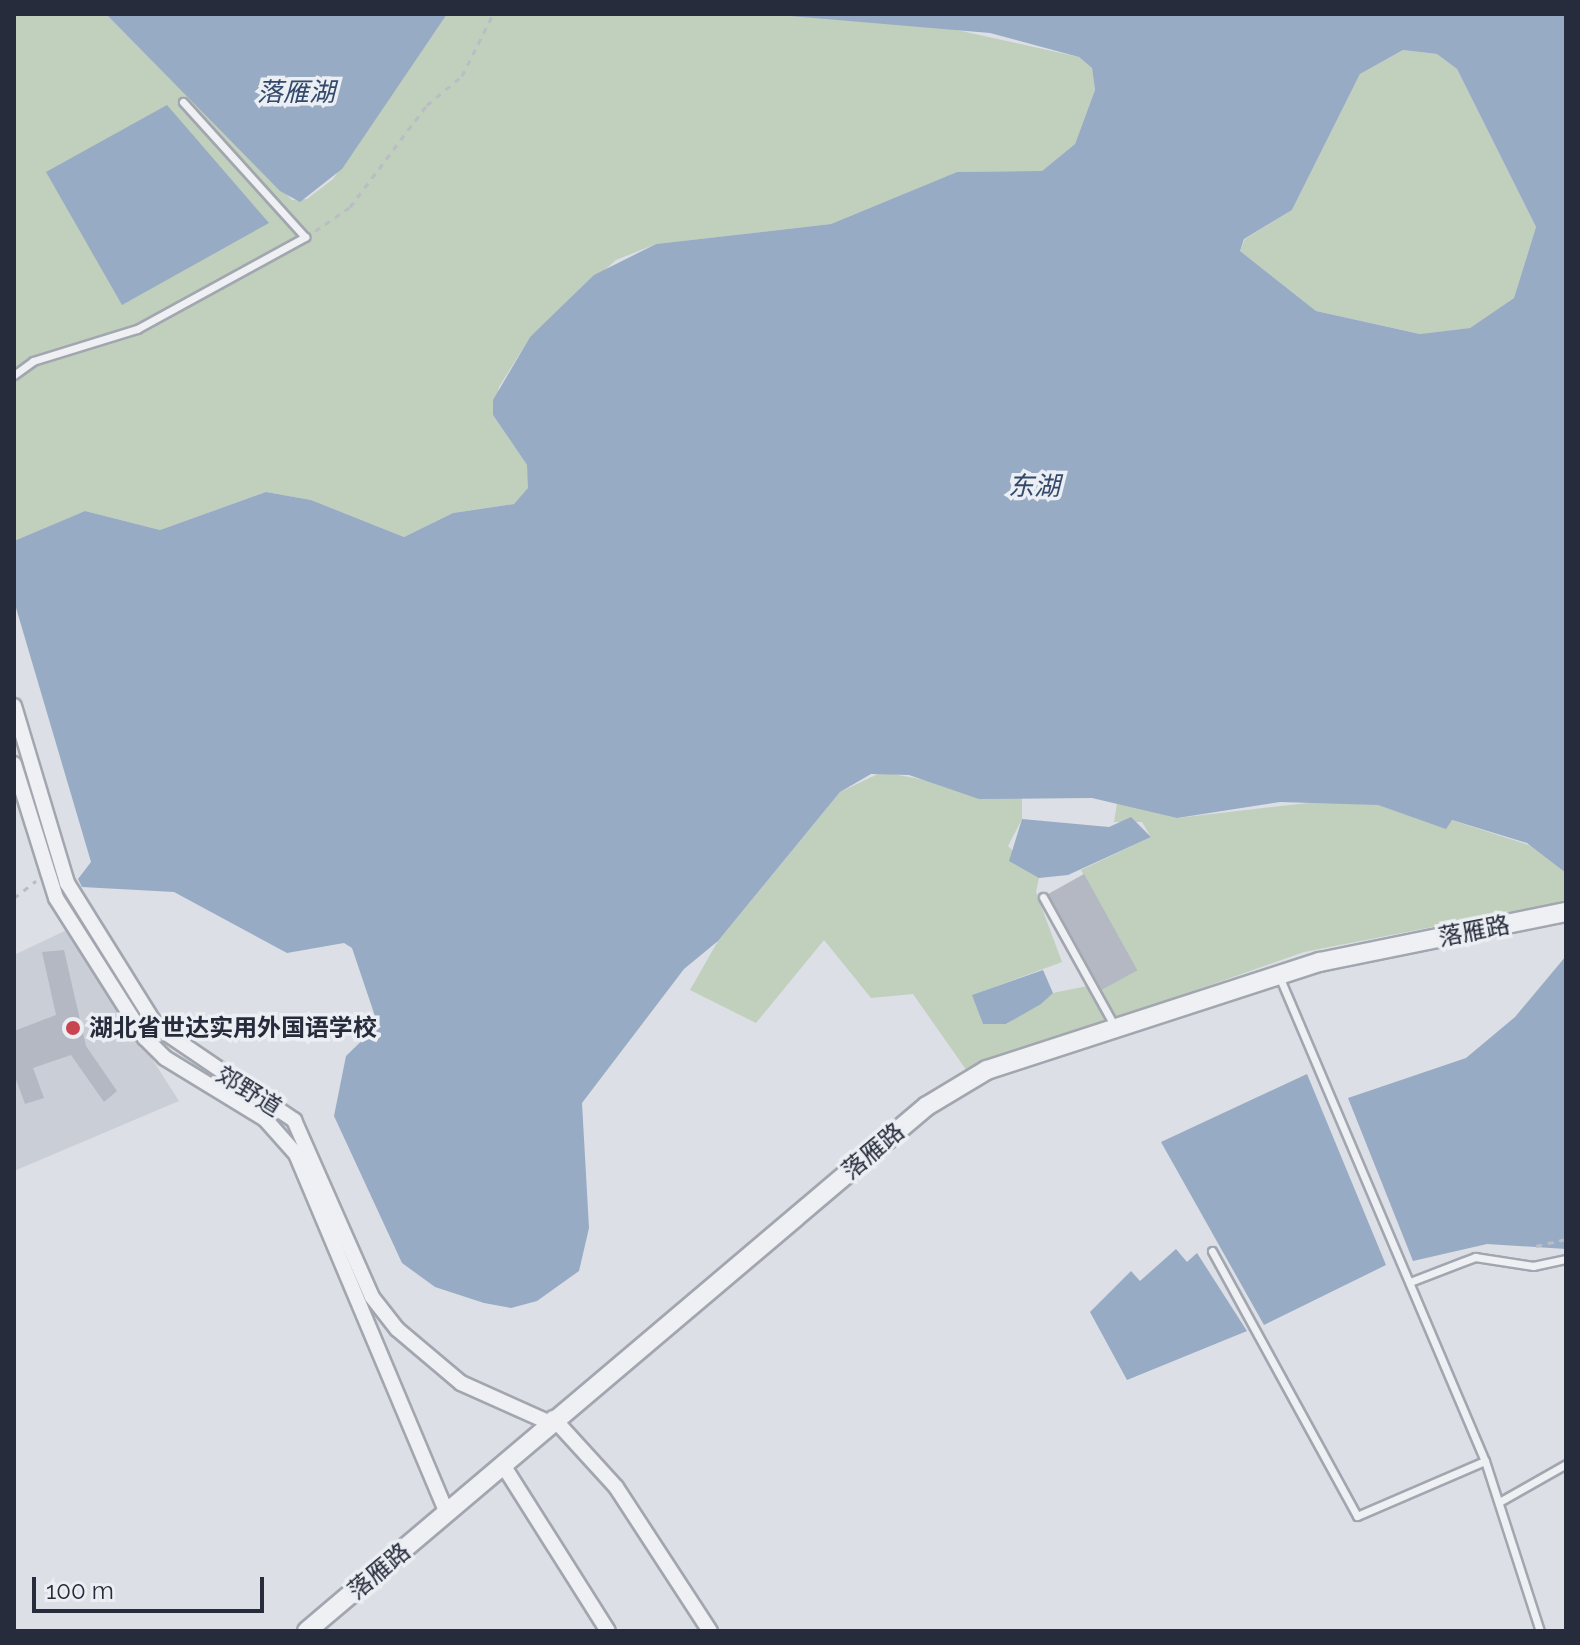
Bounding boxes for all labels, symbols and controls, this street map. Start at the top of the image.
water label: 落雁湖 [257,77,335,109]
water label: 东湖 [1008,471,1060,503]
street label: 落雁路 [1436,910,1512,952]
place label: 湖北省世达实用外国语学校 [89,1014,377,1042]
marker: 湖北省世达实用外国语学校 [64,1019,82,1037]
street label: 郊野道 [211,1060,287,1122]
street label: 落雁路 [836,1117,910,1185]
street label: 落雁路 [342,1537,416,1605]
scale bar [36,1561,268,1611]
text: 100 m [46,1576,114,1605]

